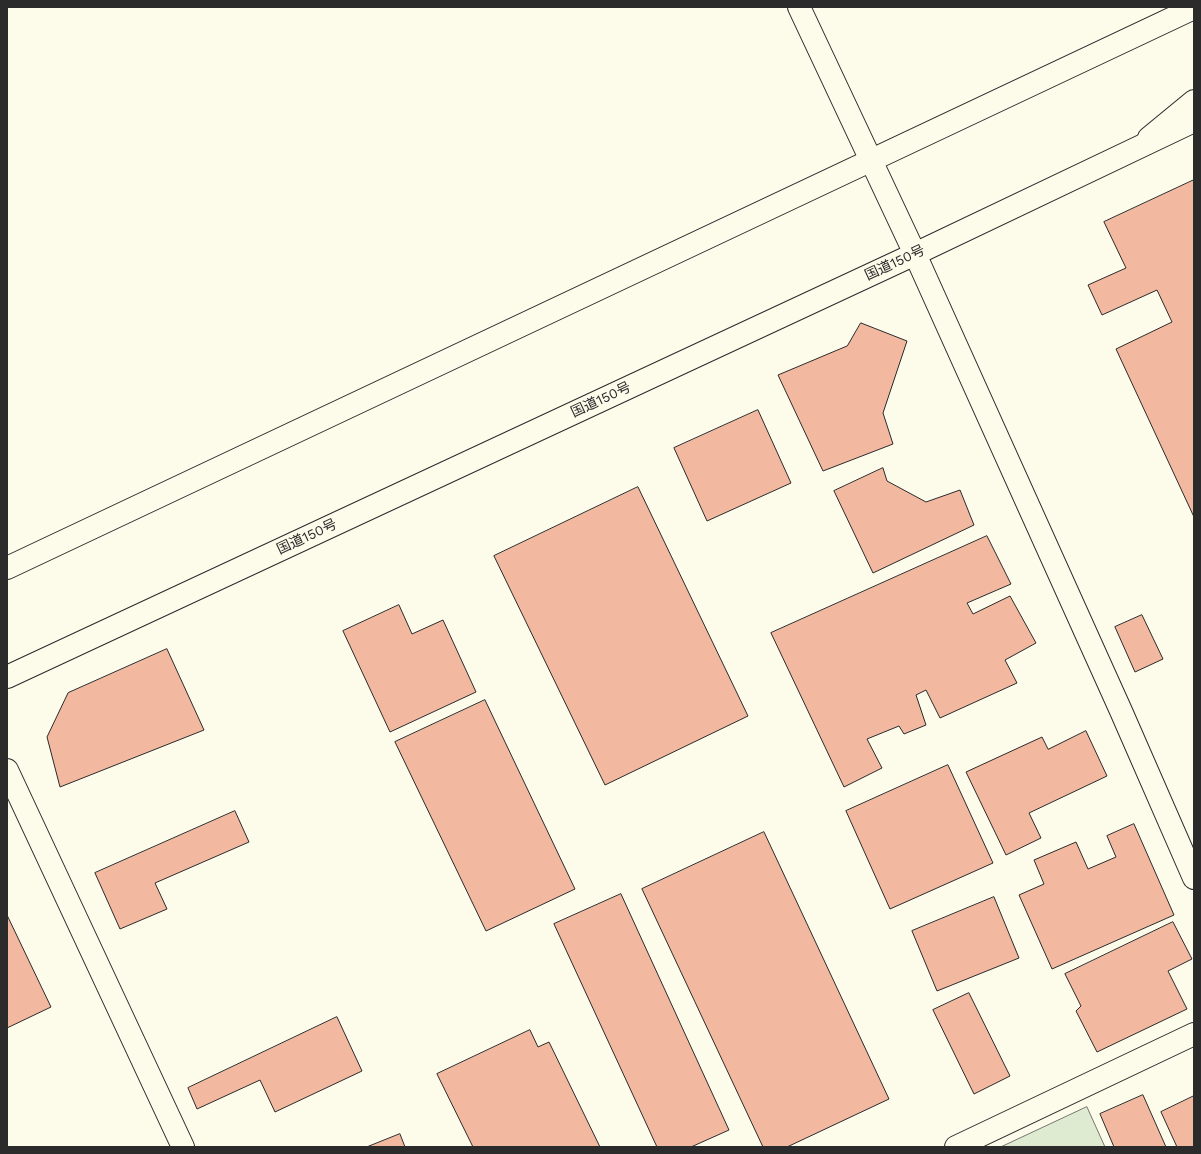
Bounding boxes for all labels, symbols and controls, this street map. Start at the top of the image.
street label: 国道150号 [862,242,928,284]
street label: 国道150号 [568,379,634,421]
street label: 国道150号 [274,516,340,558]

